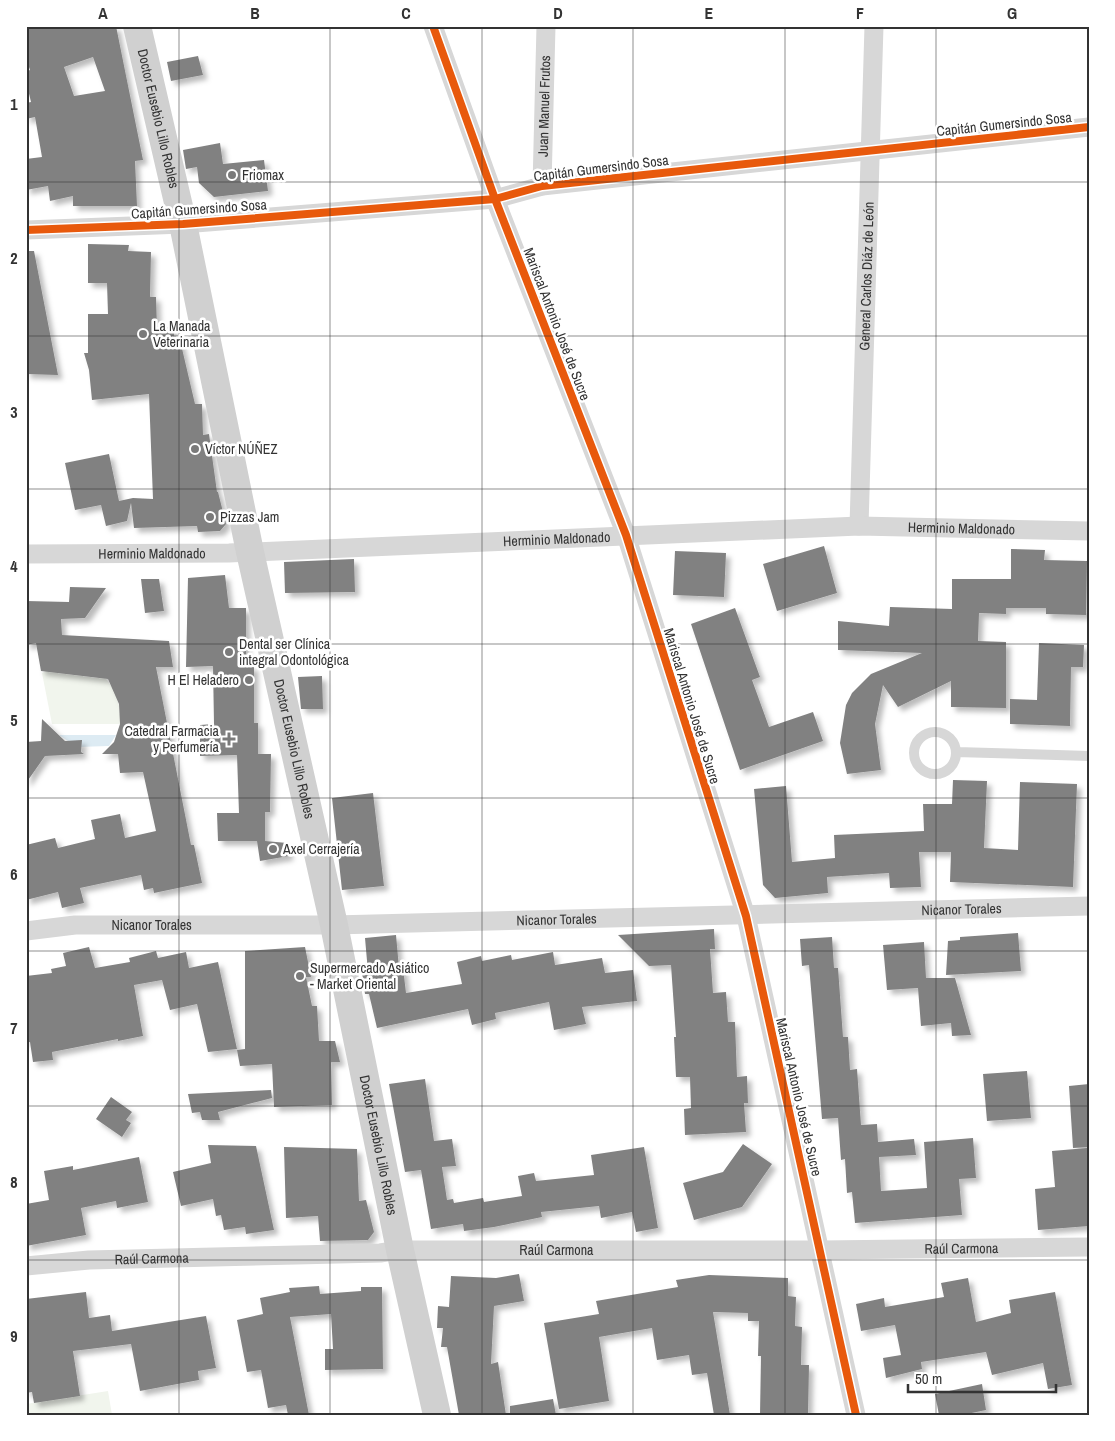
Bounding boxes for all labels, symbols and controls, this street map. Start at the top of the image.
text: A [98,2,108,24]
text: B [250,2,260,24]
text: C [401,2,411,24]
text: D [553,2,563,24]
text: E [705,2,714,24]
text: F [856,2,864,24]
text: G [1007,2,1017,24]
street label: Doctor Eusebio Lillo Robles [134,47,183,190]
street label: Juan Manuel Frutos [534,55,554,157]
text: 1 [10,93,18,115]
street label: Capitán Gumersindo Sosa [935,108,1073,140]
street label: Capitán Gumersindo Sosa [532,151,670,185]
place label: Friomax [242,166,284,184]
marker: Friomax [226,169,238,181]
street label: Capitán Gumersindo Sosa [131,195,268,223]
street label: General Carlos Diáz de León [855,201,878,351]
street label: Mariscal Antonio José de Sucre [520,245,594,403]
text: 2 [10,247,18,269]
place label: La Manada Veterinaria [153,317,211,351]
marker: La Manada Veterinaria [137,328,149,340]
text: 3 [10,401,18,423]
place label: Víctor NÚÑEZ [205,440,278,458]
marker: Víctor NÚÑEZ [189,443,201,455]
place label: Pizzas Jam [220,508,279,526]
marker: Pizzas Jam [204,511,216,523]
street label: Herminio Maldonado [908,518,1015,538]
street label: Herminio Maldonado [503,528,611,550]
street label: Herminio Maldonado [98,544,206,563]
text: 4 [10,555,18,577]
street label: Mariscal Antonio José de Sucre [660,626,724,786]
place label: Dental ser Clínica integral Odontológica [239,635,349,669]
marker: Dental ser Clínica integral Odontológica [223,646,235,658]
place label: H El Heladero [168,671,239,689]
marker: H El Heladero [243,674,255,686]
street label: Doctor Eusebio Lillo Robles [270,678,319,821]
text: 5 [10,709,18,731]
place label: Catedral Farmacia y Perfumería [125,722,220,756]
marker: Catedral Farmacia y Perfumería [223,733,235,745]
place label: Axel Cerrajería [282,840,360,858]
marker: Axel Cerrajería [267,843,279,855]
text: 6 [10,863,18,885]
street label: Nicanor Torales [921,899,1002,919]
street label: Nicanor Torales [516,909,597,929]
street label: Nicanor Torales [111,916,192,934]
place label: Supermercado Asiático - Market Oriental [310,959,429,993]
marker: Supermercado Asiático - Market Oriental [294,970,306,982]
street label: Mariscal Antonio José de Sucre [772,1016,826,1178]
text: 7 [10,1017,18,1039]
street label: Doctor Eusebio Lillo Robles [356,1073,402,1217]
text: 8 [10,1171,18,1193]
street label: Raúl Carmona [924,1239,999,1258]
street label: Raúl Carmona [519,1241,594,1259]
street label: Raúl Carmona [114,1249,190,1268]
text: 9 [10,1325,18,1347]
scale bar [908,1361,1055,1393]
text: 50 m [915,1368,942,1389]

